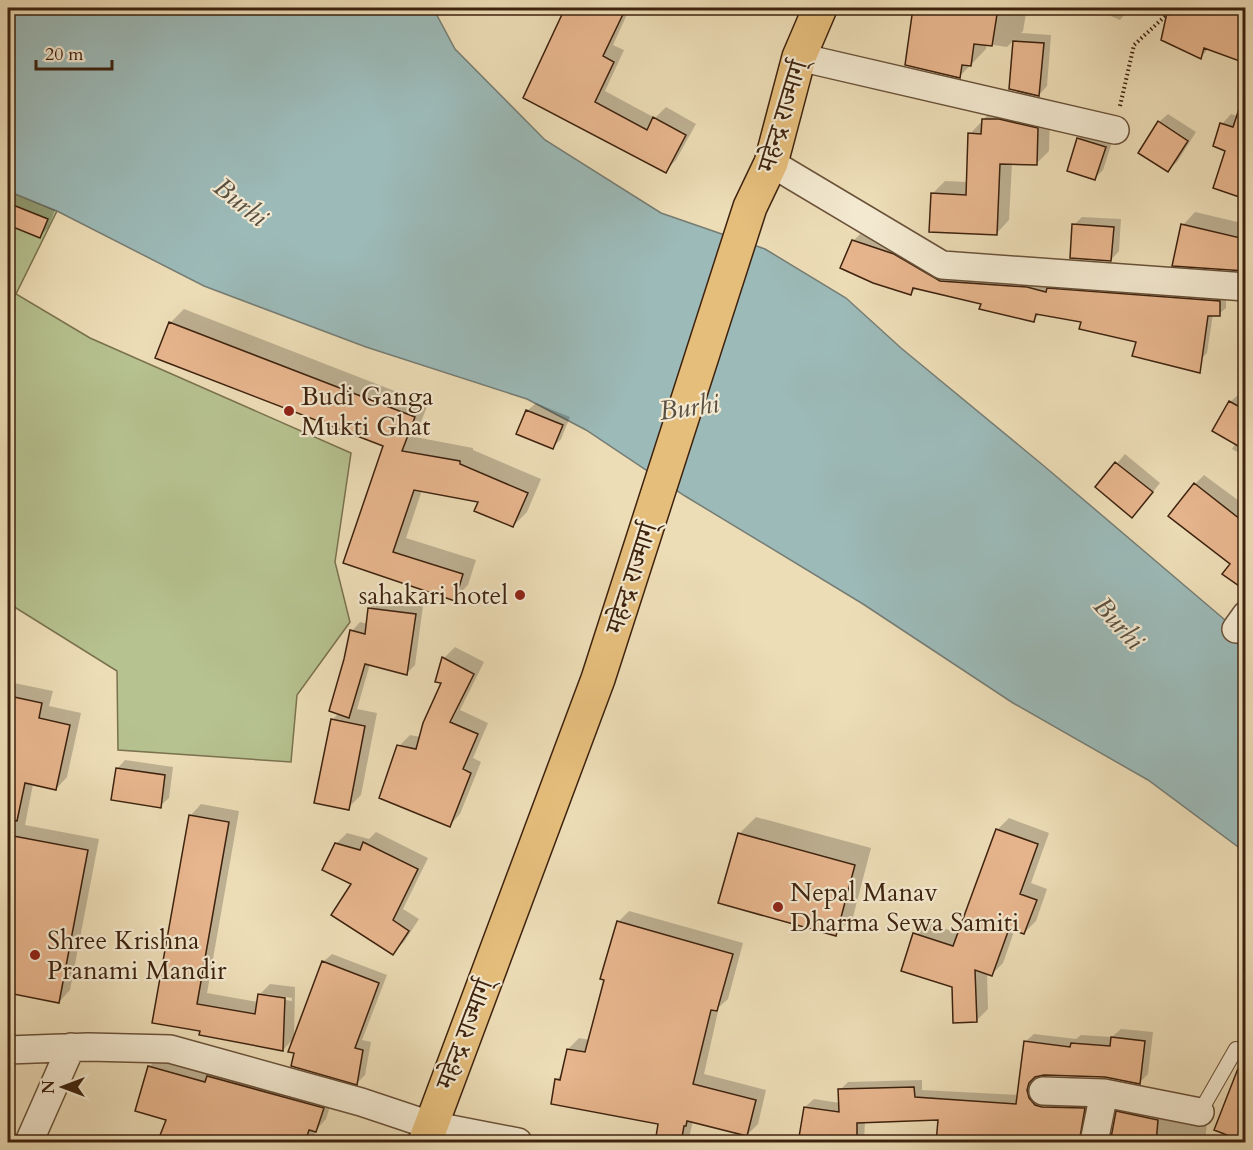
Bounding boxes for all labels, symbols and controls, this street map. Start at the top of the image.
scale bar [36,33,112,71]
text: 20 m [45,42,84,67]
street label: महेन्द्र राज्मार्ग् [748,52,817,178]
water label: Burhi [206,169,276,236]
place label: Budi Ganga Mukti Ghat [301,379,433,444]
water label: Burhi [657,385,722,430]
marker: Budi Ganga Mukti Ghat [282,404,296,418]
street label: महेन्द्र राज्मार्ग् [596,514,667,640]
place label: sahakari hotel [359,578,508,613]
marker: sahakari hotel [513,588,527,602]
water label: Burhi [1085,589,1153,659]
place label: Nepal Manav Dharma Sewa Samiti [790,875,1019,940]
marker: Nepal Manav Dharma Sewa Samiti [771,900,785,914]
place label: Shree Krishna Pranami Mandir [47,923,227,988]
marker: Shree Krishna Pranami Mandir [28,948,42,962]
street label: महेन्द्र राज्मार्ग् [427,971,503,1096]
north arrow [33,1057,93,1117]
text: N [38,1080,60,1094]

